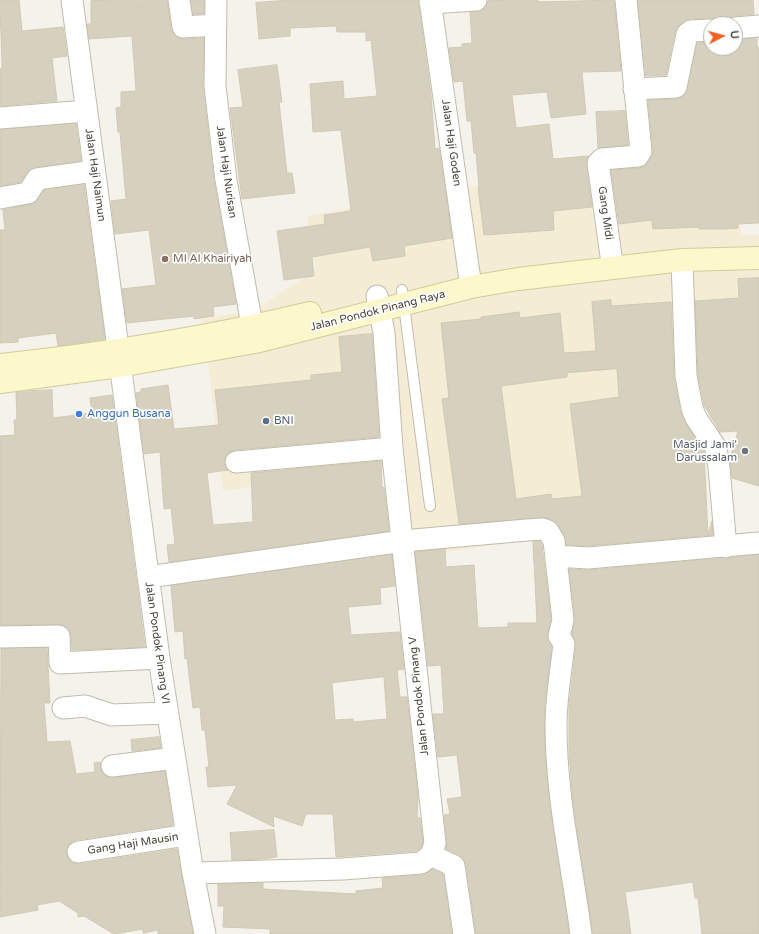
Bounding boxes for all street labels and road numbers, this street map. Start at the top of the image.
street label: Jalan Haji Goden [438,99,464,187]
street label: Jalan Haji Nurisan [213,125,239,219]
street label: Jalan Haji Naimun [82,128,108,222]
street label: Gang Midi [595,185,615,241]
street label: Jalan Pondok Pinang Raya [309,288,447,334]
street label: Jalan Pondok Pinang VI [142,581,172,705]
street label: Jalan Pondok Pinang V [406,636,432,756]
street label: Gang Haji Mausin [86,830,180,858]

